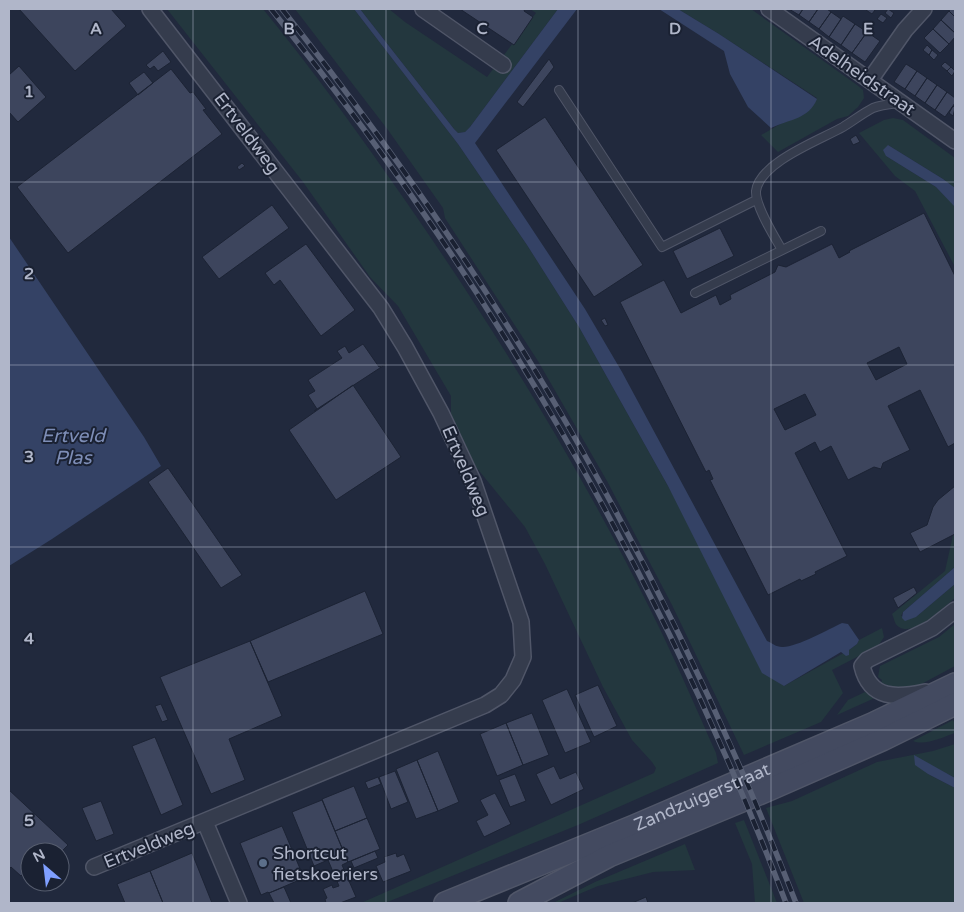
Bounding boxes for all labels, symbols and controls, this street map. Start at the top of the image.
text: A [90,19,102,39]
text: B [283,19,295,39]
text: C [476,19,488,39]
text: D [669,19,681,39]
text: E [863,19,873,39]
street label: Adelheidstraat [804,30,920,120]
text: 1 [24,82,34,102]
street label: Ertveldweg [209,88,285,178]
text: 2 [24,264,34,284]
street label: Ertveldweg [437,422,495,520]
water label: Ertveld Plas [41,425,107,469]
text: 3 [24,447,34,467]
text: 4 [24,629,34,649]
street label: Zandzuigerstraat [630,758,774,836]
text: 5 [24,811,34,831]
street label: Ertveldweg [100,817,198,873]
north arrow [20,842,70,892]
place label: Shortcut fietskoeriers [273,842,378,885]
text: N [30,846,48,866]
marker: Shortcut fietskoeriers [257,857,269,869]

